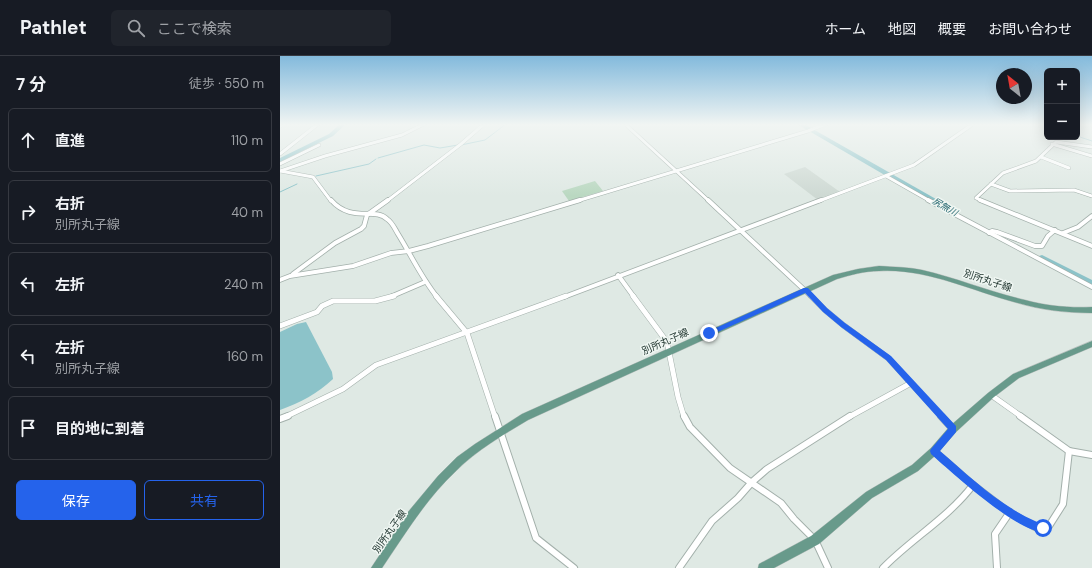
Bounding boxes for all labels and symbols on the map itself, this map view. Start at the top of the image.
north arrow [996,68,1032,104]
water label: 尻無川 [930,195,961,219]
street label: 別所丸子線 [962,267,1014,294]
route end [700,324,718,342]
street label: 別所丸子線 [640,325,691,358]
street label: 別所丸子線 [370,507,409,555]
route start [1034,519,1052,537]

